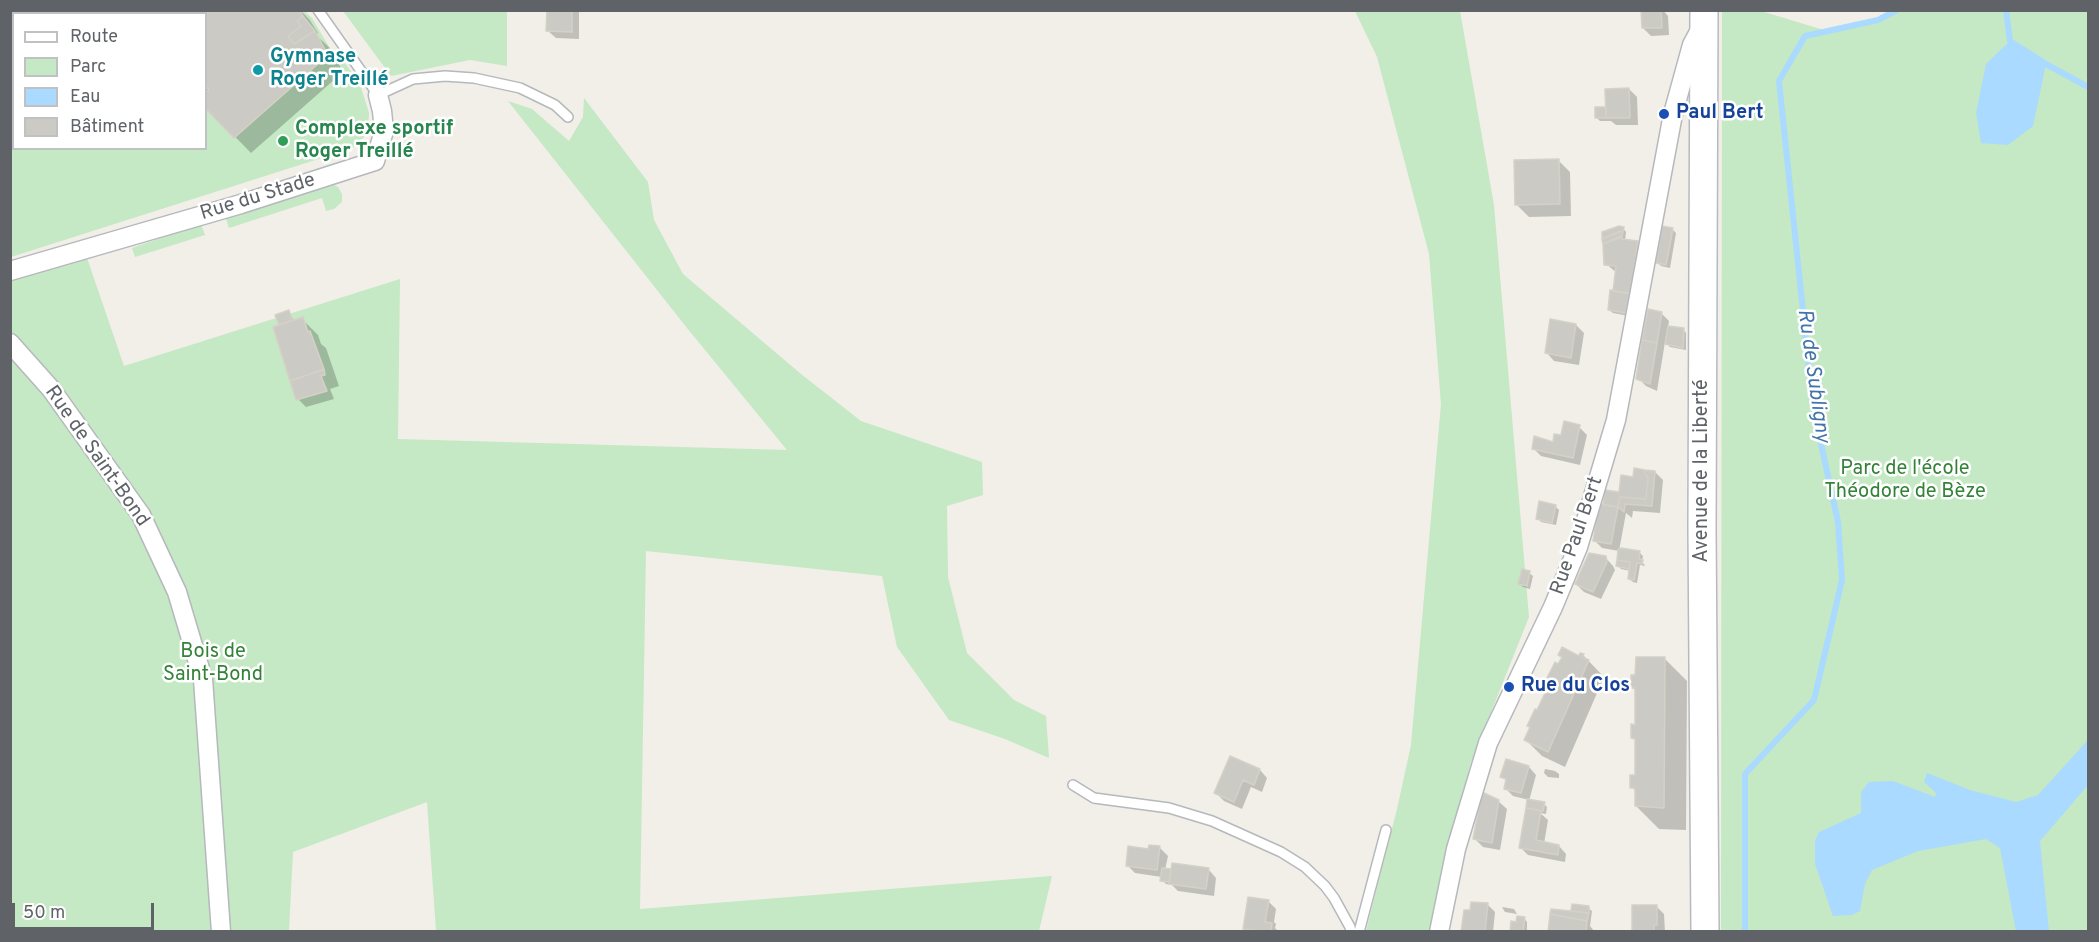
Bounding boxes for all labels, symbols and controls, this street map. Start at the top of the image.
legend [12,12,207,150]
text: Route [70,26,118,49]
place label: Gymnase Roger Treillé [270,46,389,93]
text: Parc [70,56,106,79]
marker: Gymnase Roger Treillé [251,63,265,77]
text: Eau [70,86,100,109]
place label: Paul Bert [1676,102,1764,126]
marker: Paul Bert [1657,107,1671,121]
text: Bâtiment [70,116,144,139]
place label: Complexe sportif Roger Treillé [295,118,453,165]
marker: Complexe sportif Roger Treillé [276,134,290,148]
street label: Rue du Stade [198,169,318,227]
water label: Ru de Subligny [1790,307,1834,445]
street label: Avenue de la Liberté [1691,379,1715,563]
street label: Rue de Saint-Bond [38,382,154,532]
park label: Parc de l'école Théodore de Bèze [1824,458,1986,505]
street label: Rue Paul Bert [1547,474,1609,598]
park label: Bois de Saint-Bond [163,641,263,688]
place label: Rue du Clos [1521,675,1630,699]
marker: Rue du Clos [1502,680,1516,694]
scale bar [15,891,158,929]
text: 50 m [23,902,65,925]

